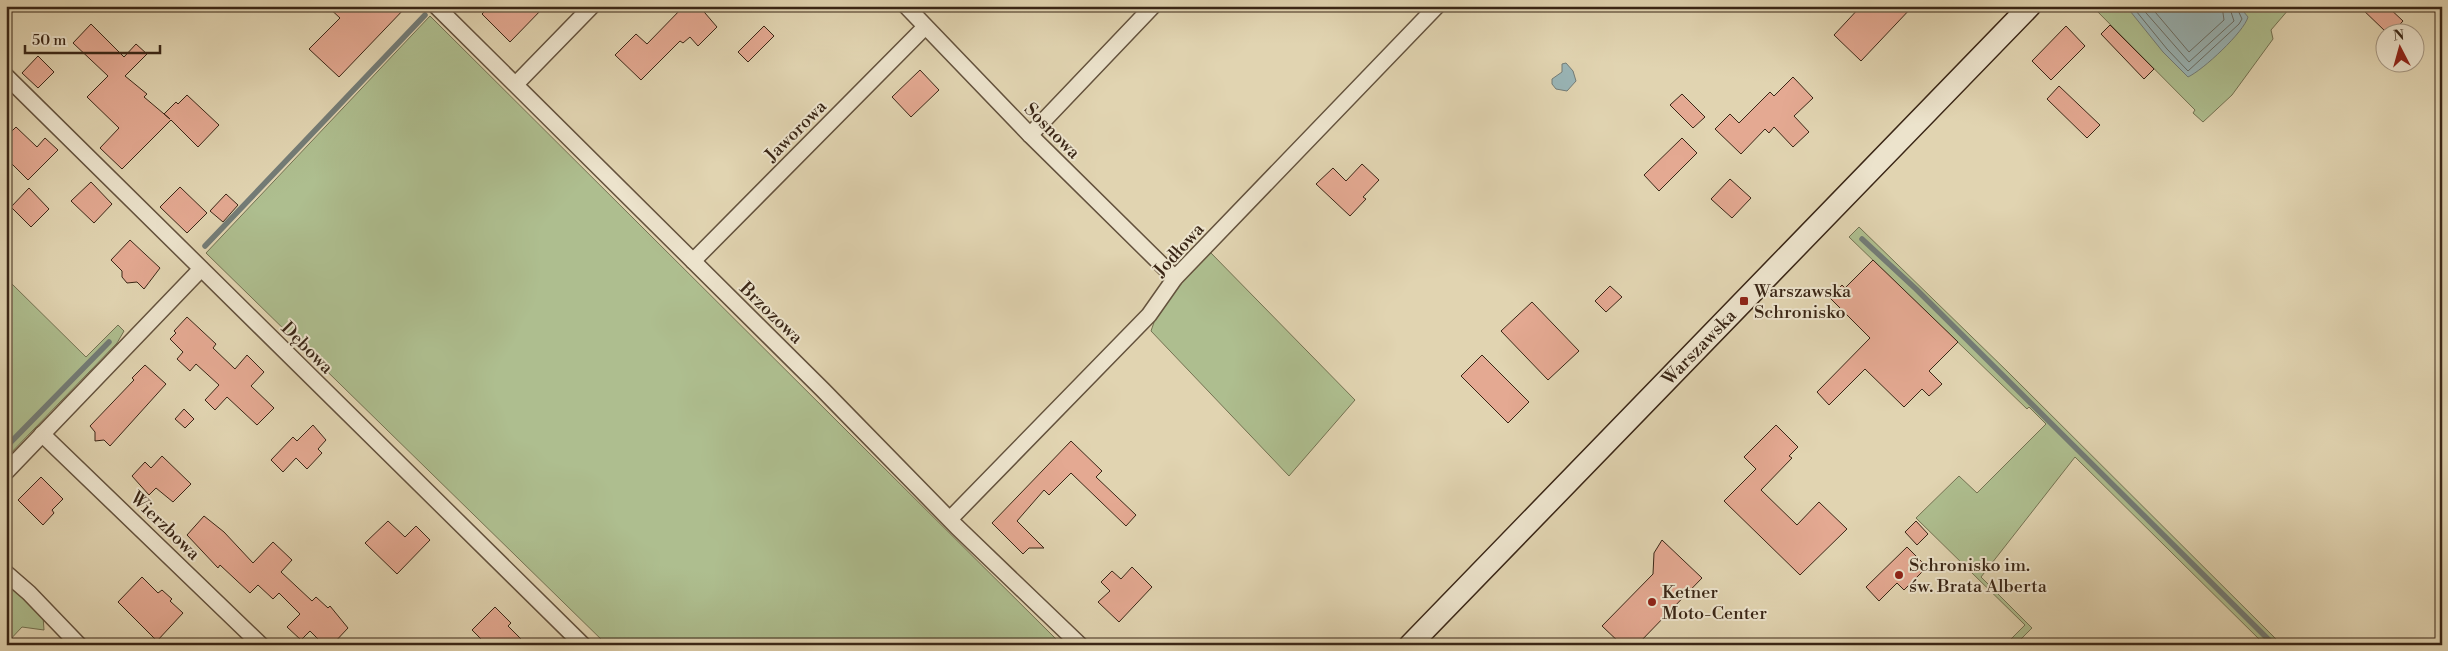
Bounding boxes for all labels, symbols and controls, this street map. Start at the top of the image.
scale bar [25,22,160,54]
north arrow [2376,22,2426,72]
text: N [2392,27,2405,46]
text: 50 m [32,31,66,50]
street label: Jaworowa [760,95,832,167]
street label: Sosnowa [1019,98,1086,165]
street label: Jodłowa [1148,218,1210,283]
street label: Brzozowa [734,277,808,349]
place label: Warszawska Schronisko [1753,280,1852,324]
marker: Warszawska Schronisko [1738,295,1750,307]
street label: Warszawska [1656,304,1742,391]
street label: Dębowa [276,317,339,380]
street label: Wierzbowa [124,486,206,566]
place label: Schronisko im. św. Brata Alberta [1909,554,2048,598]
marker: Schronisko im. św. Brata Alberta [1893,569,1905,581]
place label: Ketner Moto-Center [1662,581,1767,625]
marker: Ketner Moto-Center [1646,596,1658,608]

